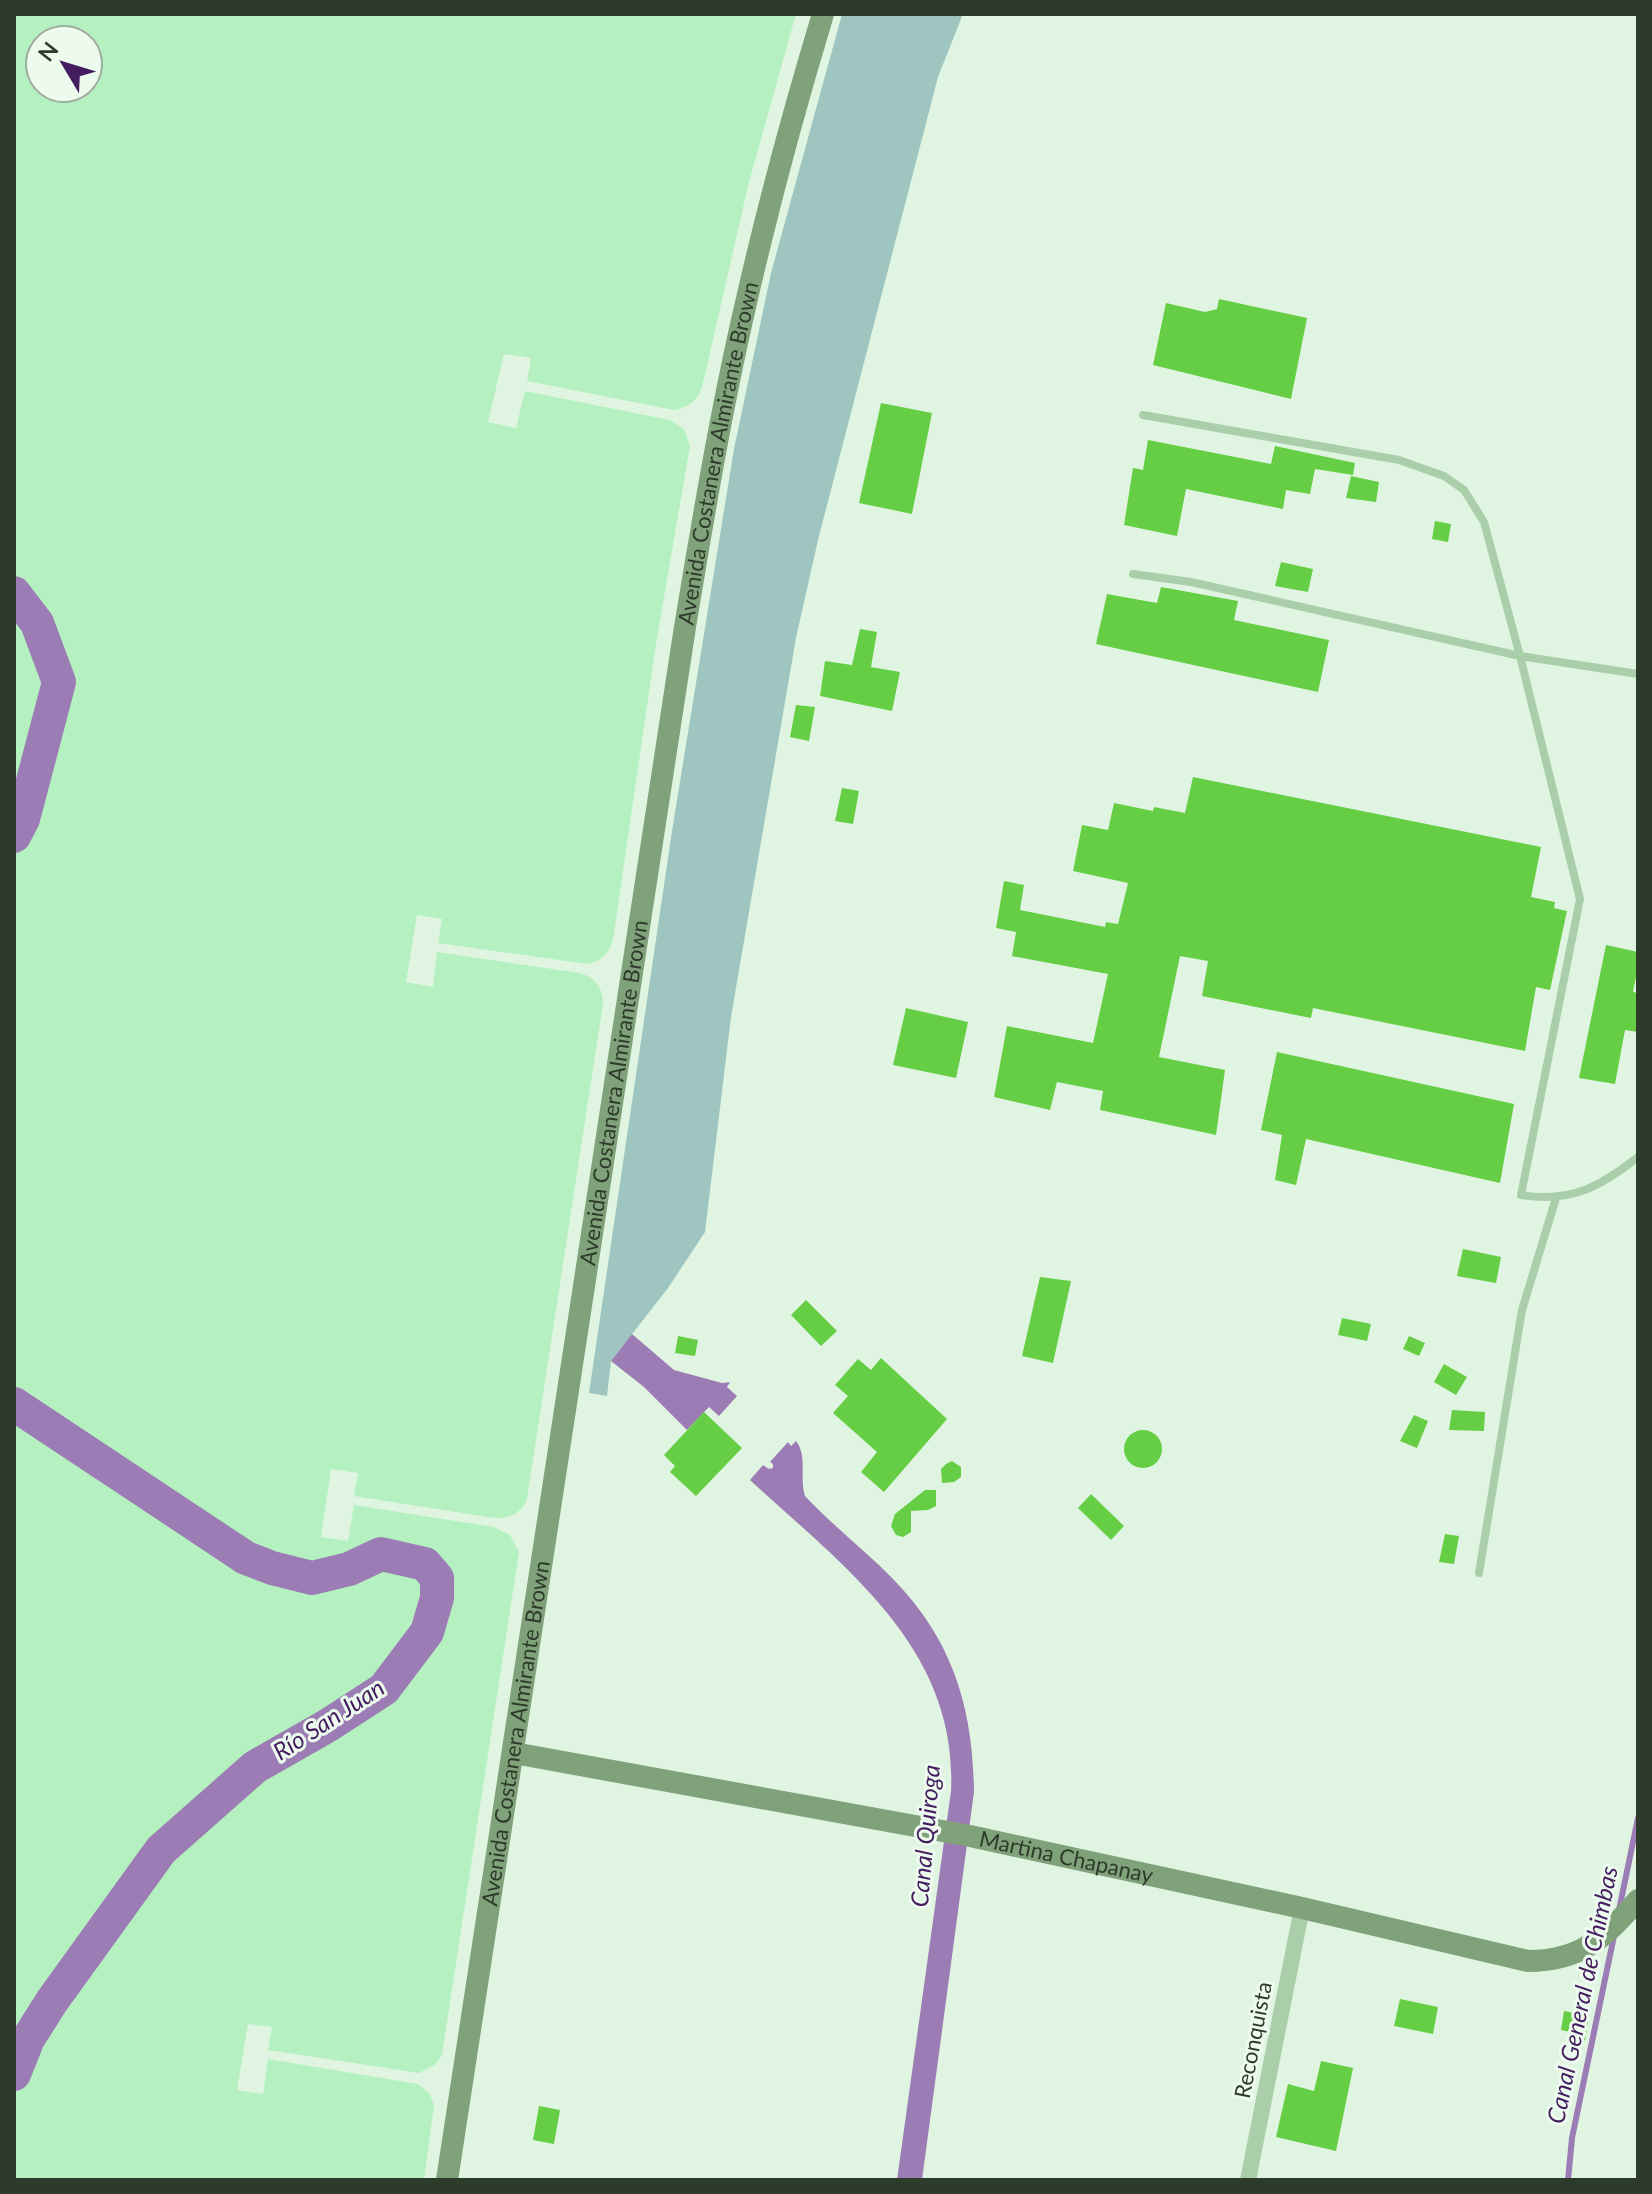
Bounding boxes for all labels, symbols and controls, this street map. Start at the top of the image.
north arrow [24,24,104,104]
text: N [32,36,64,66]
street label: Avenida Costanera Almirante Brown [672,279,764,627]
street label: Avenida Costanera Almirante Brown [573,918,653,1267]
street label: Avenida Costanera Almirante Brown [475,1559,555,1908]
water label: Río San Juan [267,1672,389,1765]
water label: Canal Quiroga [904,1763,945,1908]
street label: Martina Chapanay [977,1824,1156,1888]
water label: Canal General de Chimbas [1540,1863,1623,2126]
street label: Reconquista [1228,1979,1277,2100]

